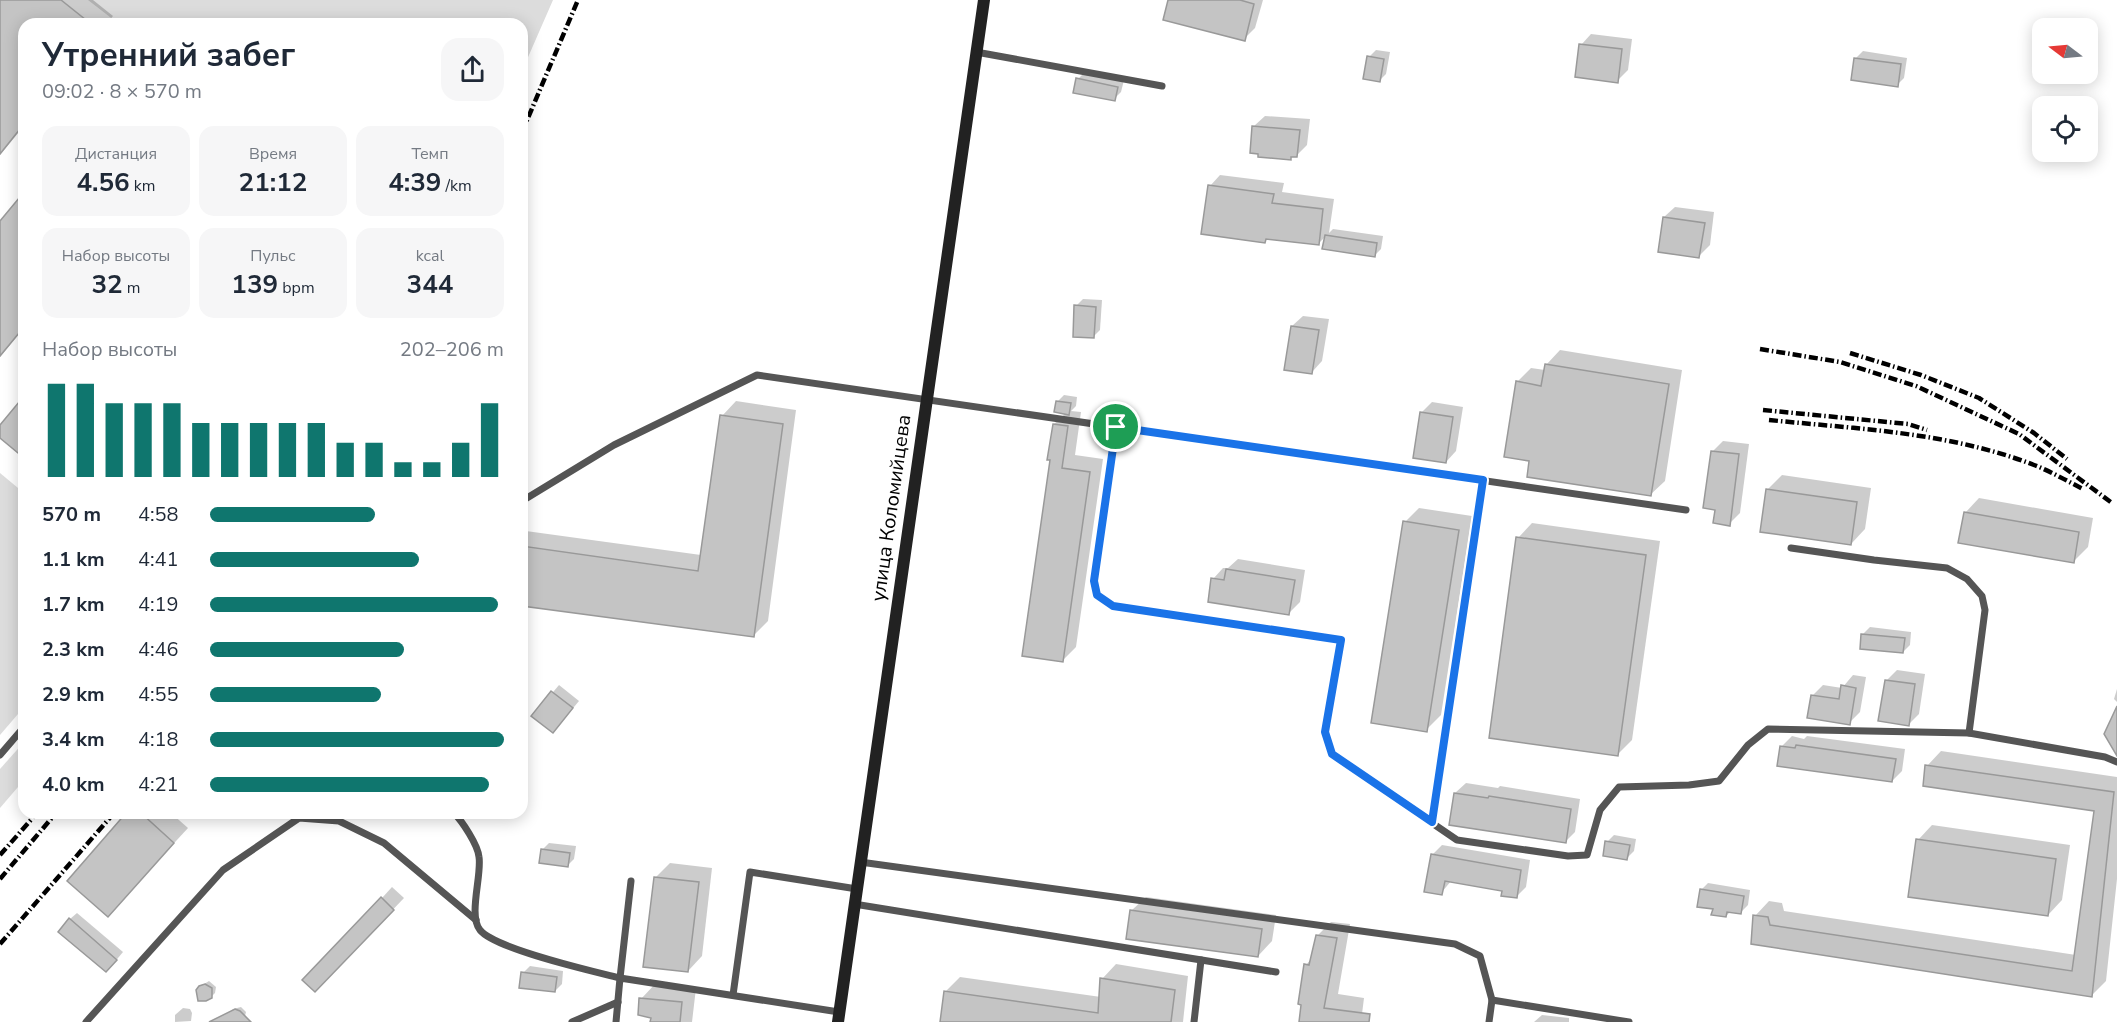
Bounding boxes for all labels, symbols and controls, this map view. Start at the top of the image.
north arrow [2032,18,2098,84]
map controls [2032,18,2098,162]
text: Утренний забег [42,33,295,78]
button: share [441,38,504,101]
text: 09:02 · 8 × 570 m [42,78,202,105]
button: locate [2032,96,2098,162]
text: Дистанция [75,143,157,165]
text: Время [249,143,297,165]
text: Темп [412,143,448,165]
text: 4.56 [76,165,130,200]
text: 21:12 [239,165,307,200]
text: 4:39 [388,165,441,200]
text: km [130,175,156,197]
text: /km [441,175,472,197]
text: Набор высоты [62,245,170,267]
text: Пульс [250,245,296,267]
text: kcal [416,245,444,267]
text: 32 [91,267,123,302]
text: 139 [231,267,278,302]
text: 344 [407,267,453,302]
text: m [123,277,141,299]
text: bpm [278,277,315,299]
text: Набор высоты [42,336,177,363]
text: 202–206 m [400,336,504,363]
pin [1090,401,1141,452]
icon: arrive [1099,410,1132,443]
street label: улица Коломийцева [865,413,917,603]
text: 570 m [42,501,101,528]
text: 4:58 [138,501,179,528]
text: 1.1 km [42,546,105,573]
text: 4:41 [138,546,179,573]
text: 1.7 km [42,591,105,618]
text: 4:19 [138,591,179,618]
text: 2.3 km [42,636,105,663]
text: 4:46 [138,636,179,663]
text: 2.9 km [42,681,105,708]
text: 4:55 [138,681,179,708]
text: 3.4 km [42,726,105,753]
text: 4:18 [138,726,179,753]
text: 4.0 km [42,771,105,798]
text: 4:21 [138,771,179,798]

